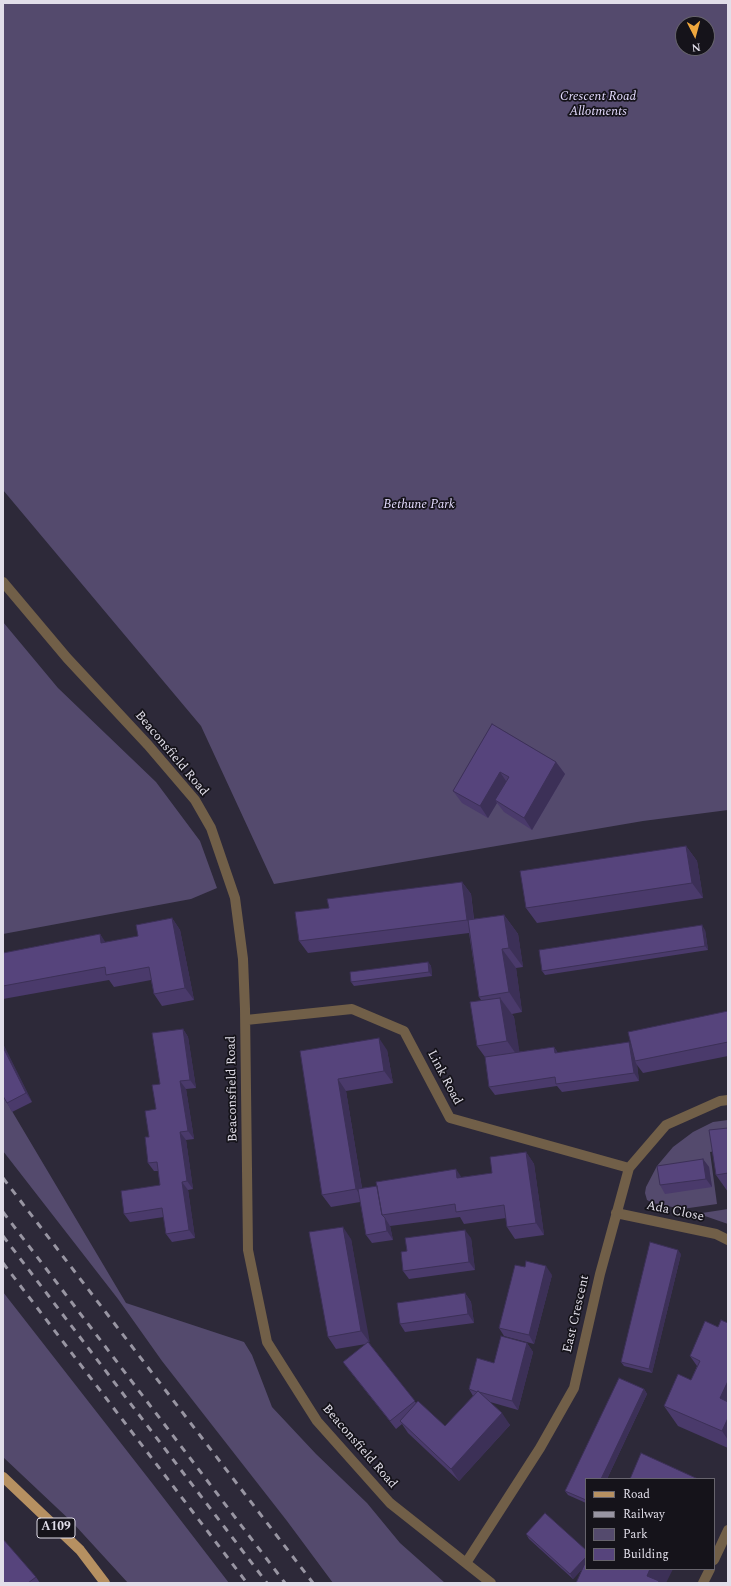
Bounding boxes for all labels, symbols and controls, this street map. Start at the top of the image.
north arrow [675,16,715,56]
text: N [691,39,702,56]
park label: Crescent Road Allotments [560,89,636,120]
park label: Bethune Park [383,497,455,513]
street label: Beaconsfield Road [131,708,211,800]
street label: Beaconsfield Road [224,1036,242,1142]
street label: Link Road [423,1048,465,1108]
street label: Ada Close [645,1198,705,1226]
street label: East Crescent [560,1274,594,1354]
street label: Beaconsfield Road [318,1402,400,1492]
legend [585,1478,715,1570]
text: Road [623,1485,650,1504]
text: Railway [623,1505,665,1524]
road number: A109 [37,1518,75,1538]
text: Park [623,1525,648,1544]
text: Building [623,1545,669,1564]

